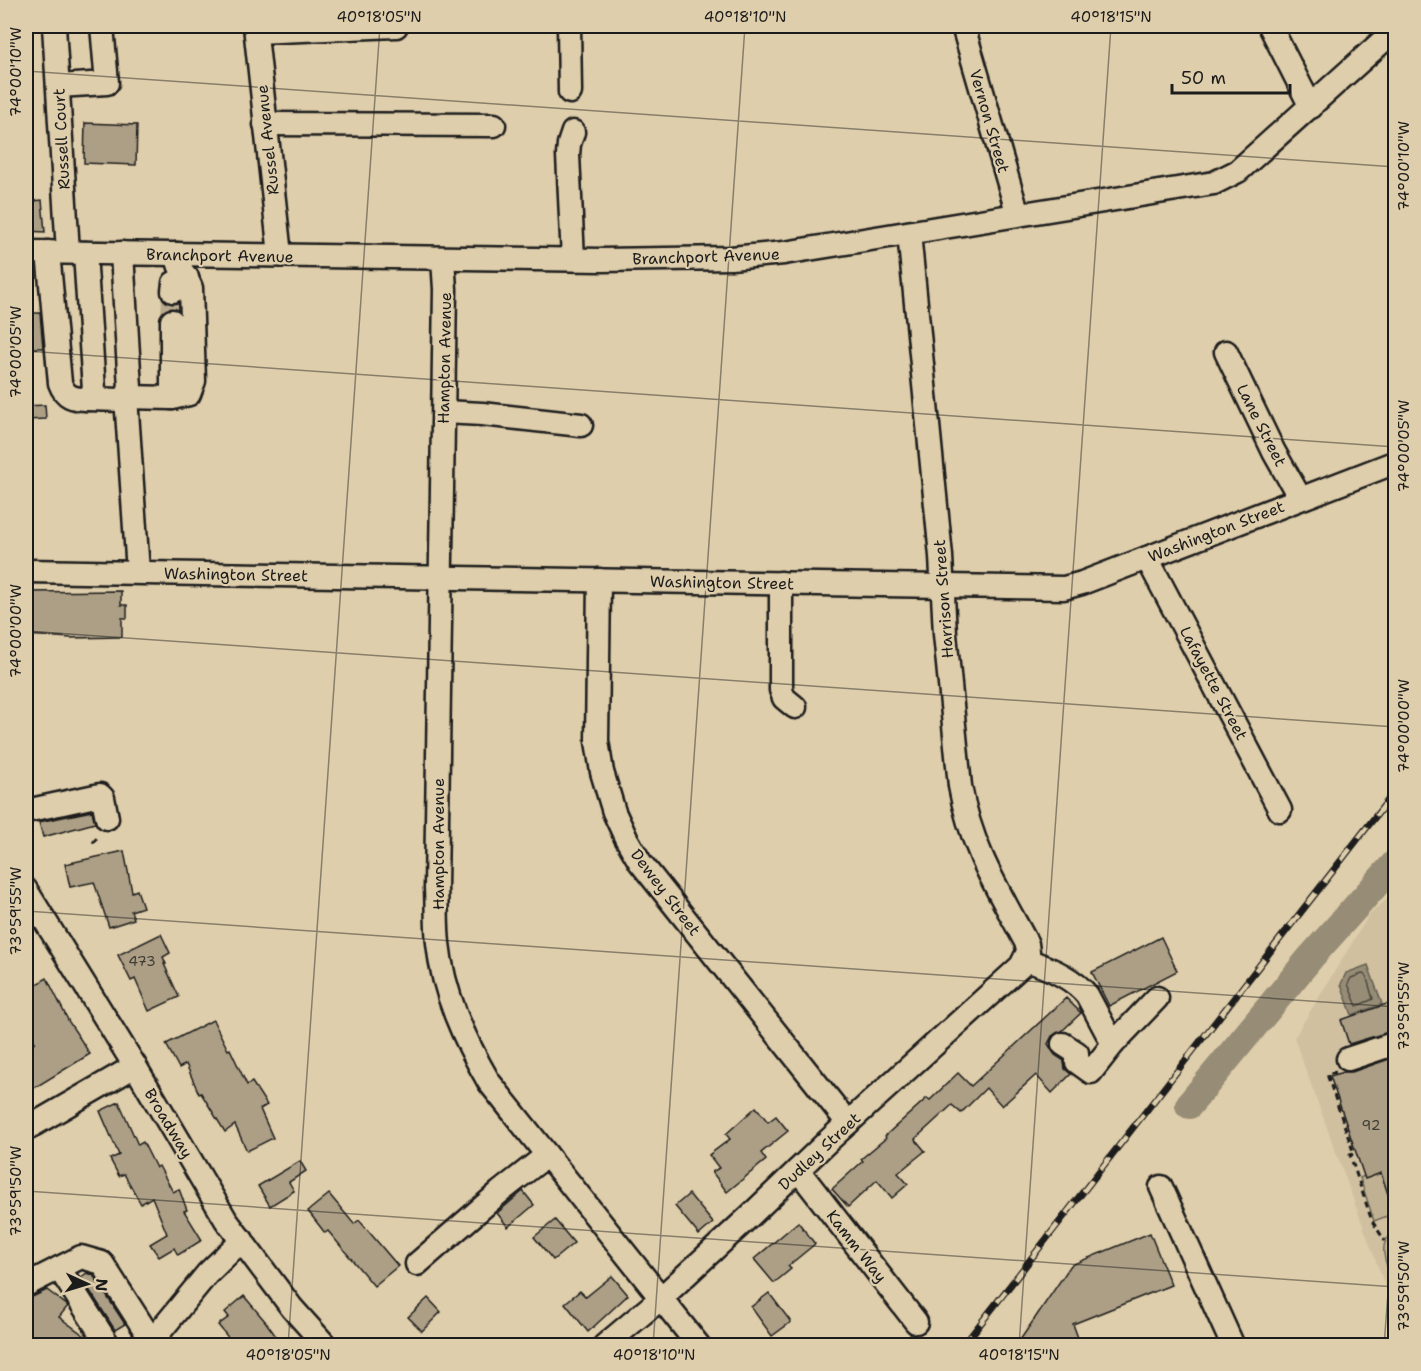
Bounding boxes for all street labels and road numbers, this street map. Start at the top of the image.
street label: Vernon Street [965,67,1014,175]
street label: Russel Avenue [251,84,284,196]
street label: Russell Court [48,88,75,190]
street label: Branchport Avenue [632,243,780,270]
street label: Branchport Avenue [146,244,294,267]
street label: Hampton Avenue [433,292,456,424]
street label: Lane Street [1232,380,1291,470]
street label: Washington Street [1145,496,1287,567]
street label: Harrison Street [929,539,958,659]
street label: Washington Street [164,563,308,586]
street label: Washington Street [650,571,794,594]
street label: Lafayette Street [1175,623,1252,744]
street label: Hampton Avenue [428,778,449,910]
street label: Dewey Street [626,845,705,940]
street label: Broadway [139,1084,198,1162]
street label: Dudley Street [774,1108,865,1195]
street label: Kamm Way [822,1206,892,1287]

